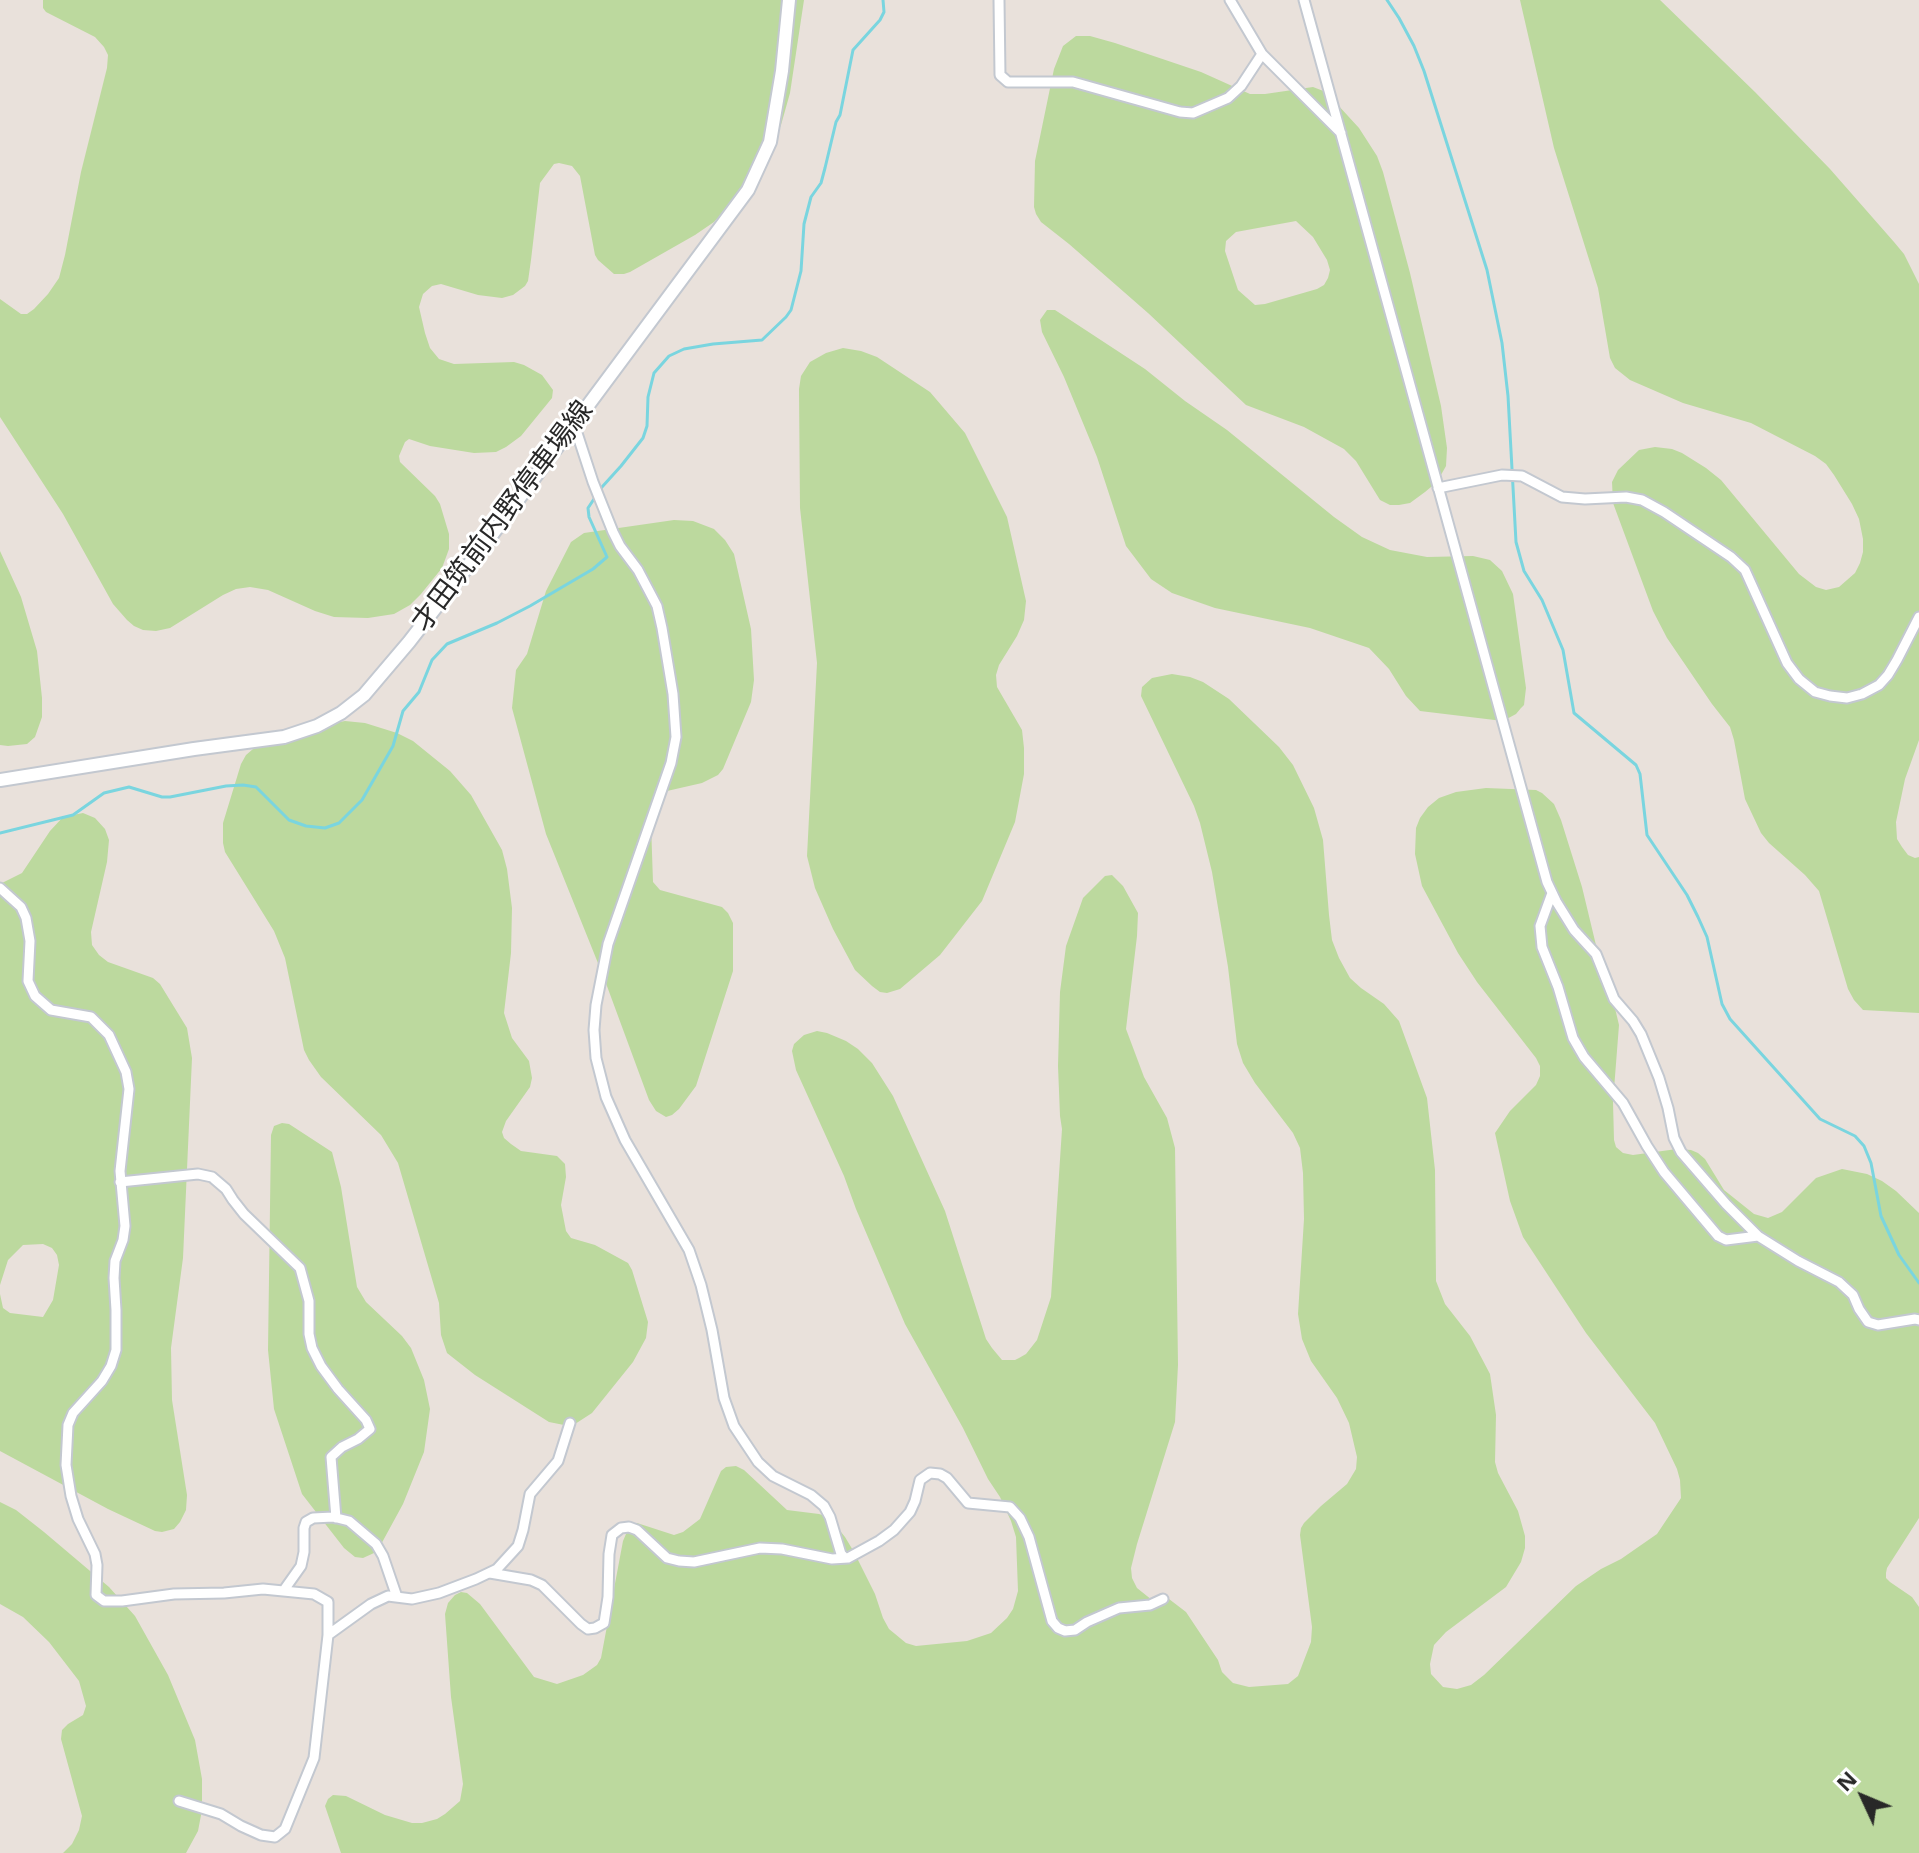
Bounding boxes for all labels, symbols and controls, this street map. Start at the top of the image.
street label: 才田筑前内野停車場線 [405,395,601,639]
north arrow [1823,1757,1903,1837]
text: N [1829,1763,1863,1797]

